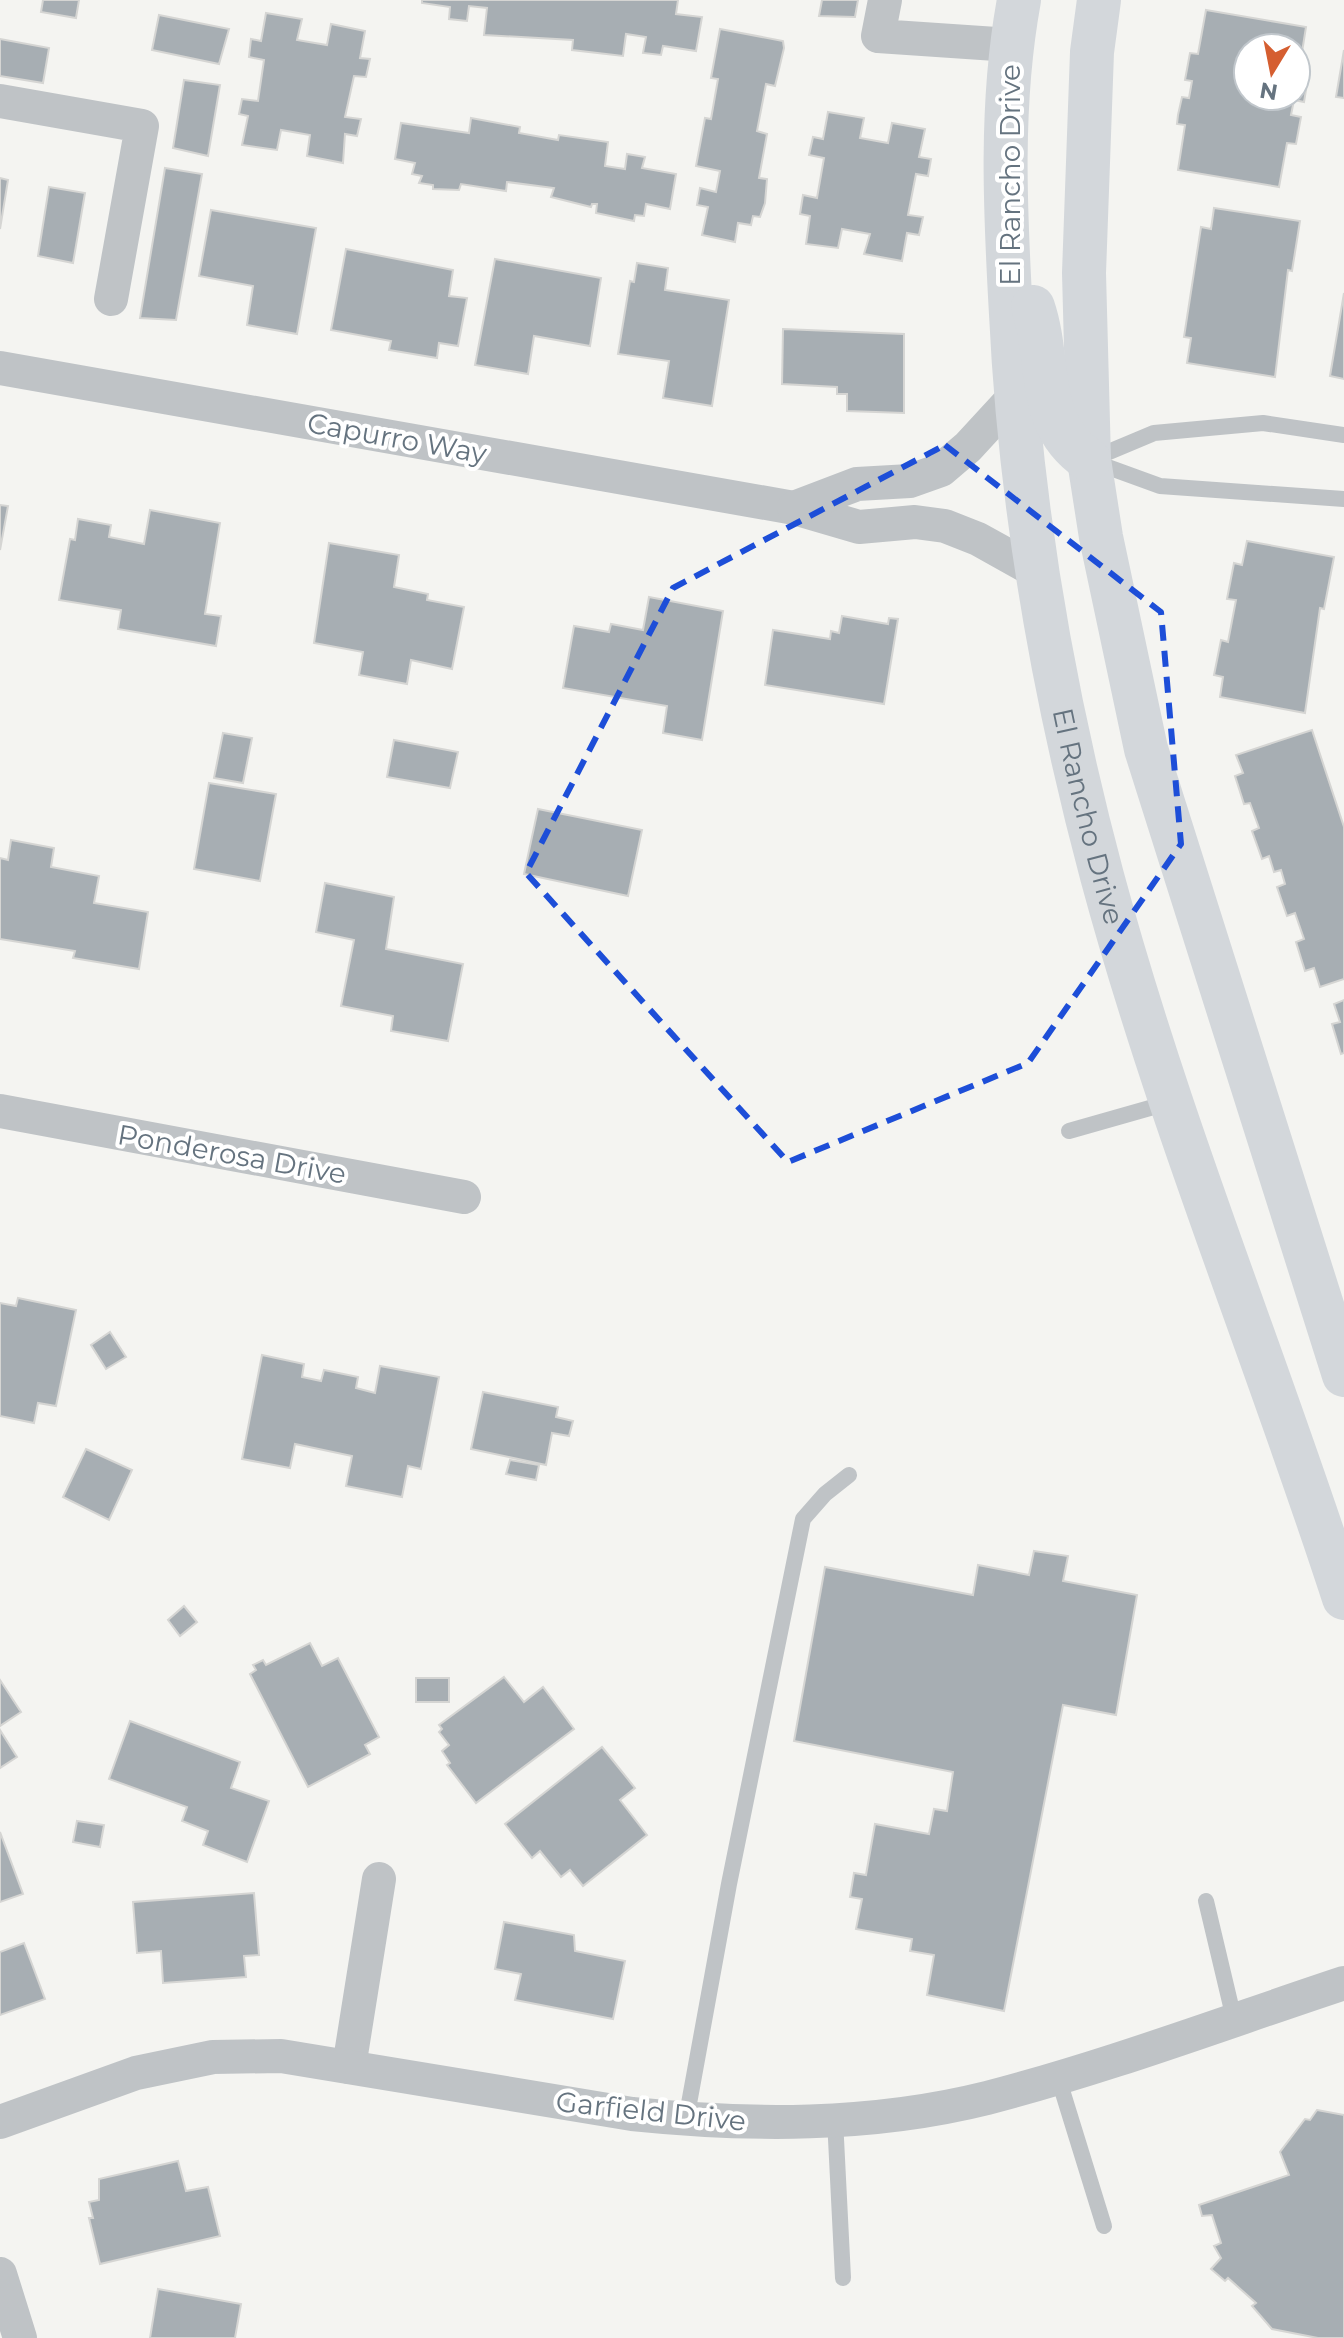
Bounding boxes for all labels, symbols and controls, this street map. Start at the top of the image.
north arrow [1232,32,1312,112]
street label: El Rancho Drive [993,64,1027,286]
text: N [1258,76,1280,106]
street label: Capurro Way [305,406,490,471]
street label: El Rancho Drive [1046,705,1132,929]
street label: Ponderosa Drive [115,1117,349,1191]
street label: Garfield Drive [554,2084,748,2138]

